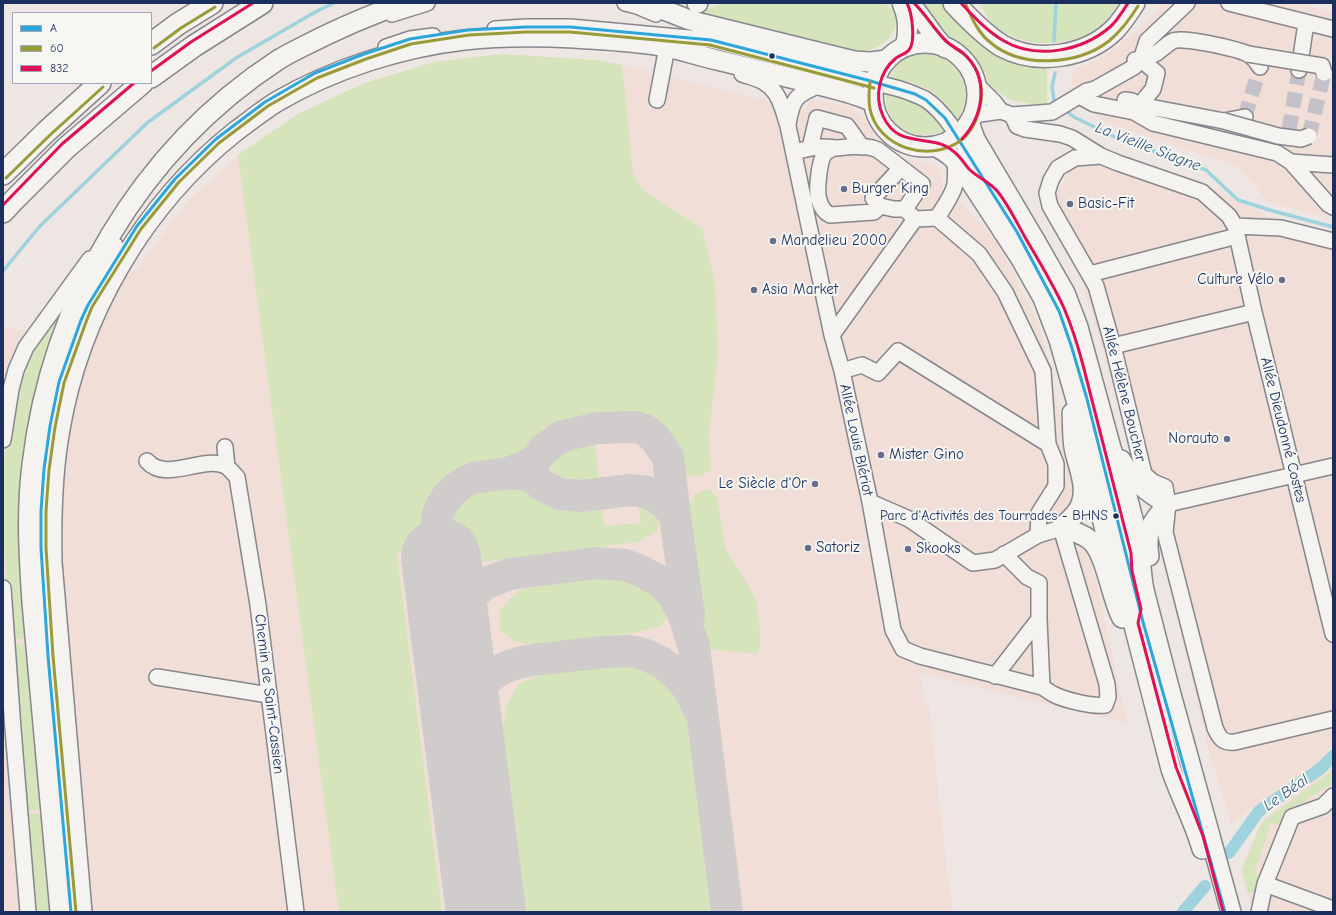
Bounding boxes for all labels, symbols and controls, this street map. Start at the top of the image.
legend [12,12,152,84]
text: A [50,21,57,35]
text: 60 [50,41,64,55]
unlabelled marker [767,51,777,61]
text: 832 [50,61,69,75]
water label: La Vieille Siagne [1092,118,1204,176]
place label: Burger King [852,180,929,198]
marker: Burger King [839,184,849,194]
place label: Basic-Fit [1078,195,1134,213]
marker: Basic-Fit [1065,199,1075,209]
place label: Mandelieu 2000 [781,232,887,250]
marker: Mandelieu 2000 [768,236,778,246]
place label: Culture Vélo [1197,271,1274,289]
marker: Culture Vélo [1277,275,1287,285]
place label: Asia Market [762,281,838,299]
marker: Asia Market [749,285,759,295]
street label: Allée Hélène Boucher [1098,324,1150,464]
street label: Allée Dieudonné Costes [1256,355,1310,505]
street label: Allée Louis Blériot [835,382,877,498]
place label: Norauto [1168,430,1219,448]
marker: Norauto [1222,434,1232,444]
place label: Mister Gino [889,446,964,464]
marker: Mister Gino [876,450,886,460]
place label: Le Siècle d'Or [719,475,807,493]
marker: Le Siècle d'Or [810,479,820,489]
place label: Parc d'Activités des Tourrades - BHNS [880,508,1108,524]
marker: Parc d'Activités des Tourrades - BHNS [1111,511,1121,521]
place label: Satoriz [816,539,860,557]
place label: Skooks [916,540,961,558]
marker: Satoriz [803,543,813,553]
marker: Skooks [903,544,913,554]
street label: Chemin de Saint-Cassien [250,613,288,775]
water label: Le Béal [1260,771,1312,815]

